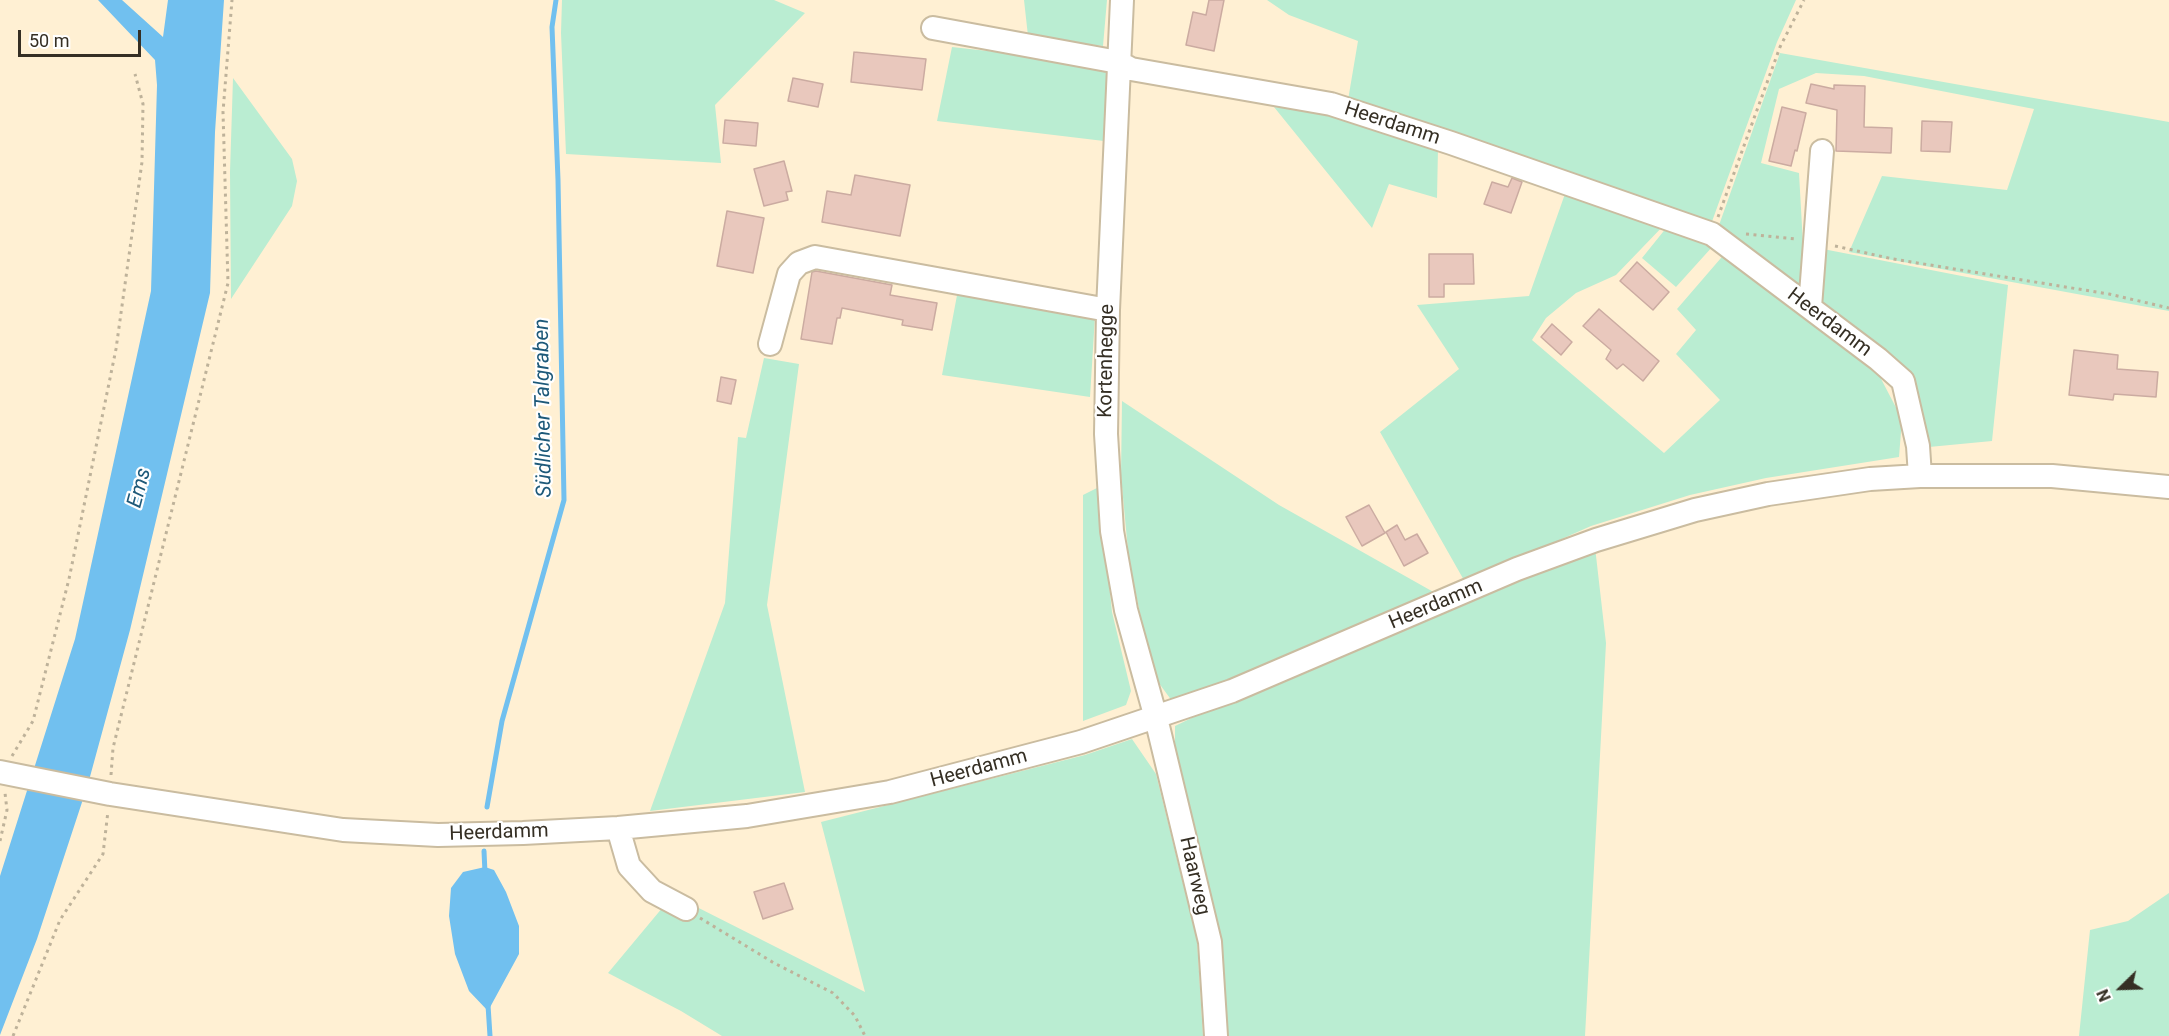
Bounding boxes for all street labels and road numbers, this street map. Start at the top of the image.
street label: Heerdamm [1341,97,1443,151]
street label: Heerdamm [1782,284,1876,362]
street label: Kortenhegge [1094,304,1120,418]
street label: Heerdamm [1386,575,1486,635]
street label: Heerdamm [928,745,1030,793]
street label: Heerdamm [449,819,549,847]
street label: Haarweg [1173,834,1215,918]

